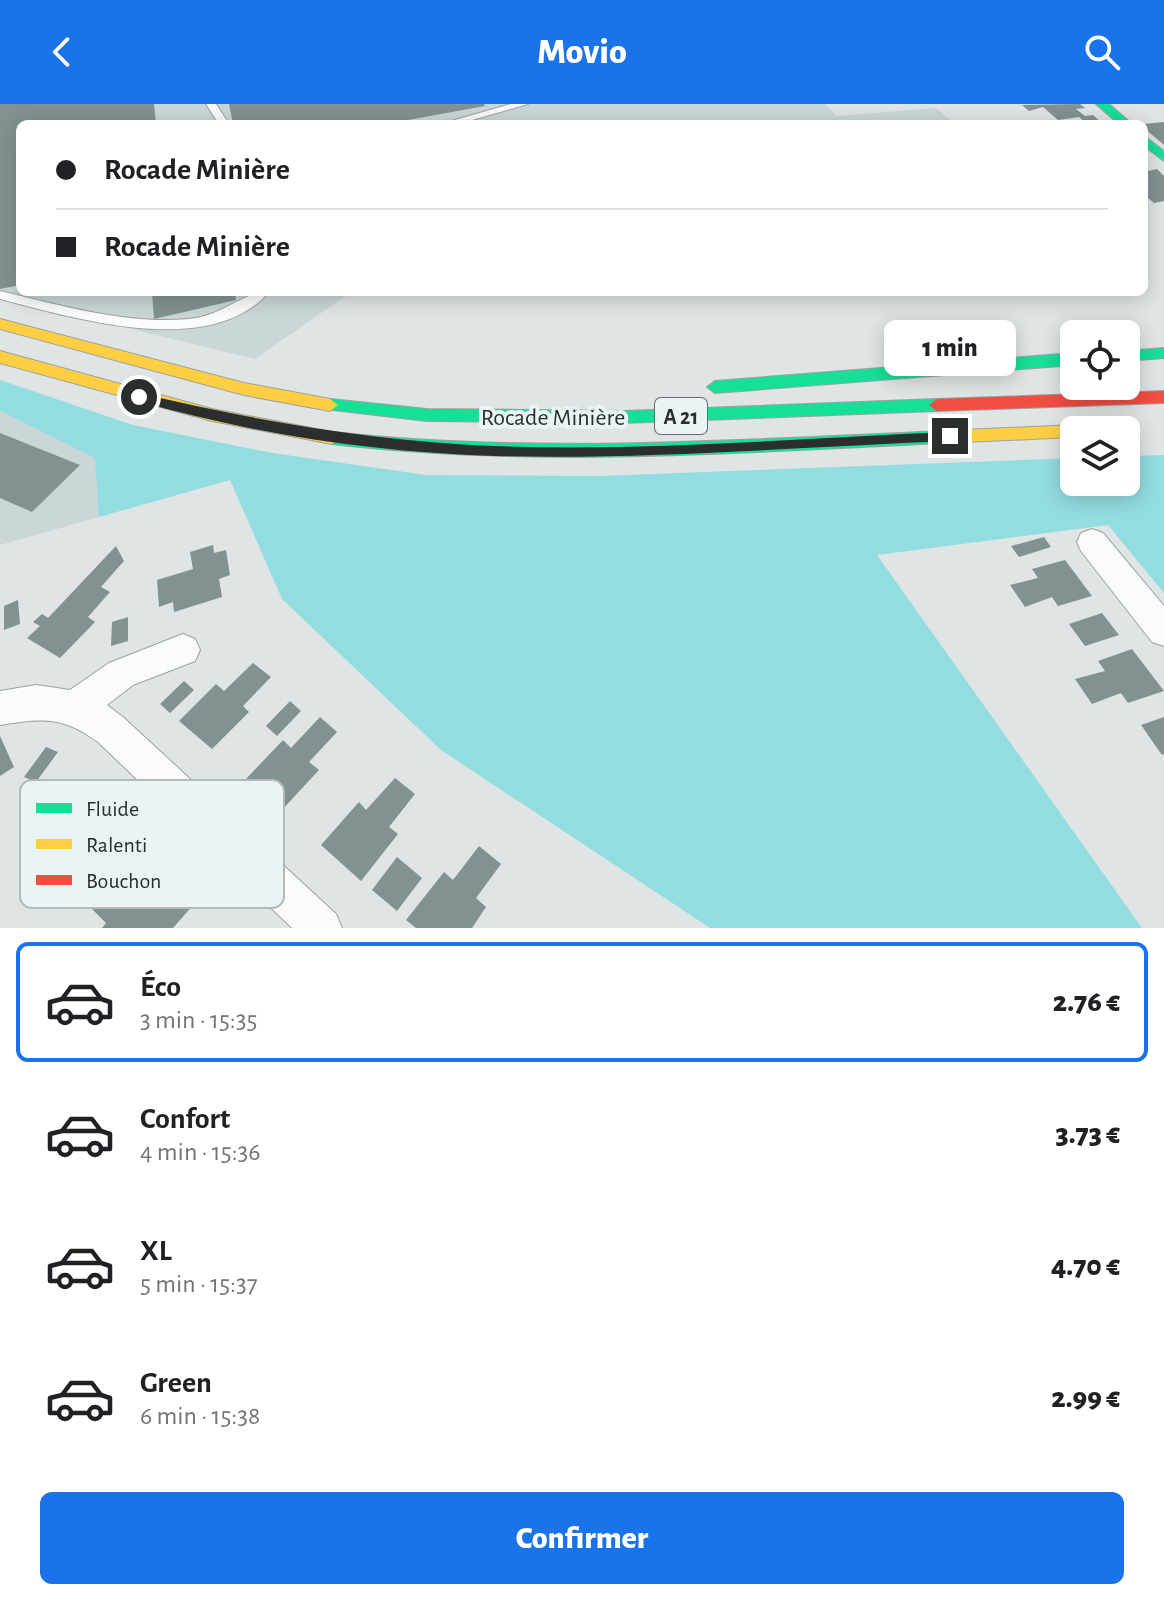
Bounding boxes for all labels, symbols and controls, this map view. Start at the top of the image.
icon: back [40,30,84,74]
icon: search [1080,30,1124,74]
text: Movio [537,34,627,70]
text: Rocade Minière [104,155,290,185]
text: Rocade Minière [104,232,290,262]
callout: 1 min [884,320,1016,376]
map controls [1060,320,1140,496]
button: locate [1060,320,1140,400]
text: 1 min [922,335,978,361]
route start [121,379,157,415]
road number: A 21 [655,398,707,434]
street label: Rocade Minière [481,406,625,430]
button: layers [1060,416,1140,496]
route end [932,418,968,454]
legend [20,780,284,908]
text: Fluide [86,798,139,820]
text: Ralenti [86,834,147,856]
text: Bouchon [86,870,161,892]
icon: car [44,966,116,1038]
text: Éco [140,972,181,1002]
text: 2.76 € [1053,987,1120,1017]
text: 3 min · 15:35 [140,1007,257,1033]
icon: car [44,1098,116,1170]
text: Confort [140,1104,230,1134]
text: 3.73 € [1055,1119,1120,1149]
text: 4 min · 15:36 [140,1139,261,1165]
icon: car [44,1230,116,1302]
text: XL [140,1236,172,1266]
text: 4.70 € [1051,1251,1120,1281]
text: 5 min · 15:37 [140,1271,258,1297]
icon: car [44,1362,116,1434]
text: Green [140,1368,212,1398]
text: 2.99 € [1051,1383,1120,1413]
text: 6 min · 15:38 [140,1403,260,1429]
button: Confirmer [40,1492,1124,1584]

